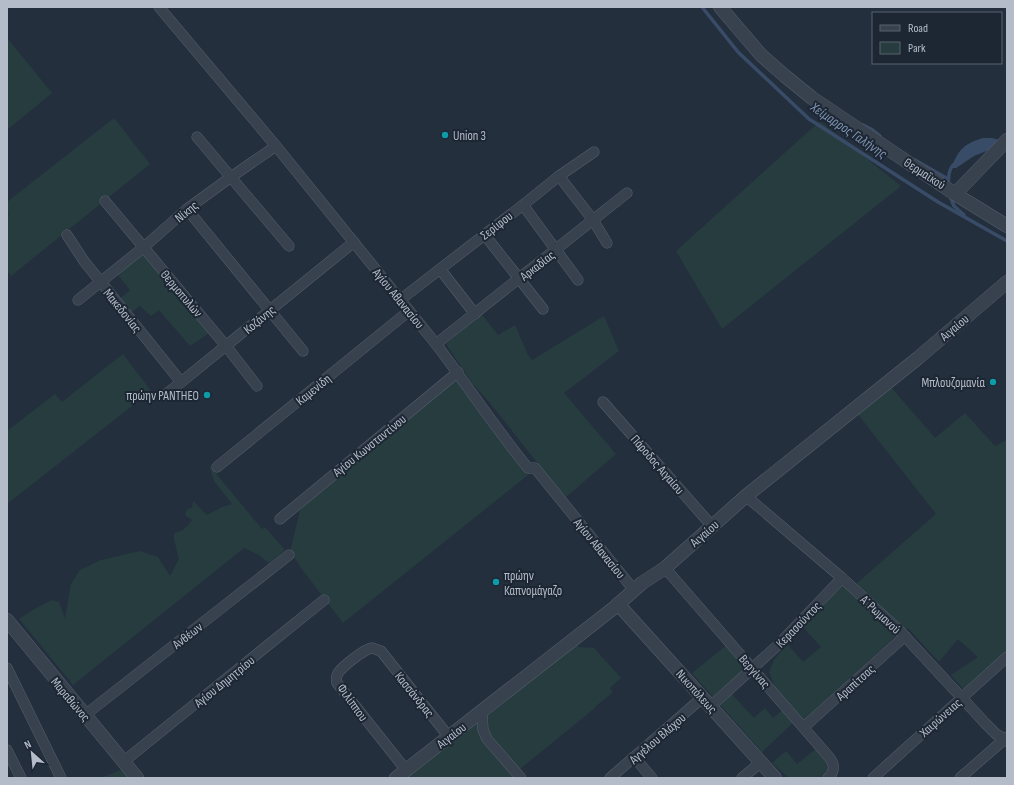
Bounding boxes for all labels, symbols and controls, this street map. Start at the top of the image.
legend [872,12,1002,64]
text: Road [908,21,928,36]
text: Park [908,41,926,56]
water label: Χείμαρρος Γαλήνης [806,98,891,163]
place label: Union 3 [453,128,486,144]
marker: Union 3 [440,130,450,140]
street label: Θερμαϊκού [901,154,948,193]
street label: Νίκης [172,198,202,226]
street label: Σερίφου [477,208,516,244]
street label: Αρκαδίας [516,247,558,285]
street label: Αγίου Αθανασίου [368,264,427,332]
street label: Θερμοπυλών [157,267,206,321]
street label: Μακεδονίας [100,285,145,336]
street label: Κοζάνης [240,302,279,337]
street label: Αιγαίου [936,311,972,345]
street label: Καμενίδη [293,371,334,409]
place label: Μπλουζομανία [921,375,986,391]
marker: Μπλουζομανία [988,377,998,387]
place label: πρώην PANTHEO [126,388,199,404]
marker: πρώην PANTHEO [202,390,212,400]
street label: Αγίου Κωνσταντίνου [329,411,410,481]
street label: Πάροδος Αιγαίου [627,432,687,498]
street label: Αγίου Αθανασίου [569,514,628,582]
street label: Αιγαίου [686,517,722,551]
place label: πρώην Καπνομάγαζο [504,568,562,599]
marker: πρώην Καπνομάγαζο [491,577,501,587]
street label: Α΄ Ρωμανού [856,591,904,638]
street label: Κερασούντος [773,598,825,651]
street label: Ανθέων [169,619,206,653]
street label: Βεργίνας [735,651,773,692]
street label: Αγίου Δημητρίου [190,653,258,712]
street label: Αραπίτσας [832,661,878,705]
street label: Νικοπόλεως [672,666,720,717]
street label: Κασσάνδρας [391,669,437,721]
street label: Μαραθώνος [47,674,93,725]
street label: Φιλίππου [333,681,371,724]
street label: Χαιρώνειας [916,695,965,741]
street label: Αγγέλου Βλάχου [625,710,689,768]
street label: Αιγαίου [433,719,470,753]
north arrow [12,733,52,773]
text: N [22,737,33,752]

